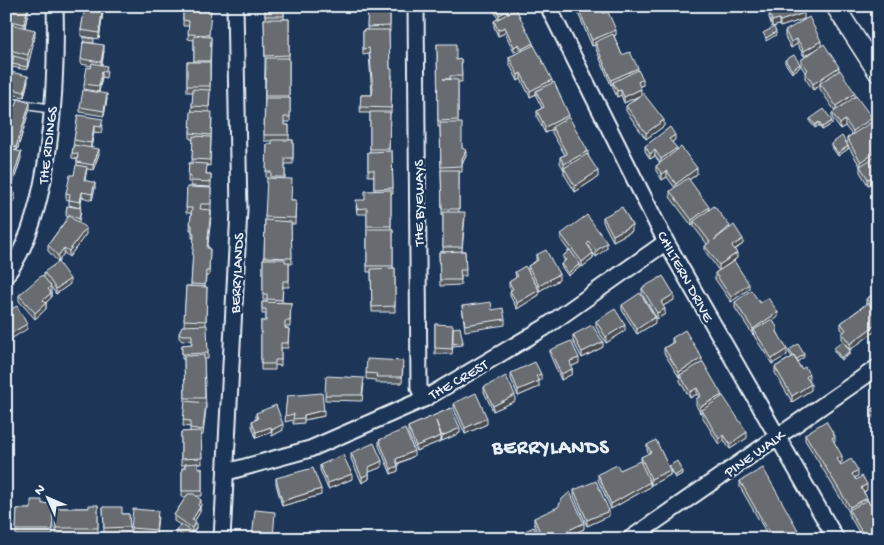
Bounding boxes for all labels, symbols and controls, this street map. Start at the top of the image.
street label: THE RIDINGS [35,105,63,186]
street label: THE BYEWAYS [411,160,429,247]
street label: CHILTERN DRIVE [652,228,717,326]
street label: BERRYLANDS [227,232,249,315]
street label: THE CREST [425,356,493,405]
street label: PINE WALK [721,426,790,483]
district label: BERRYLANDS [491,438,610,461]
north arrow [22,472,72,522]
text: N [31,481,50,500]

